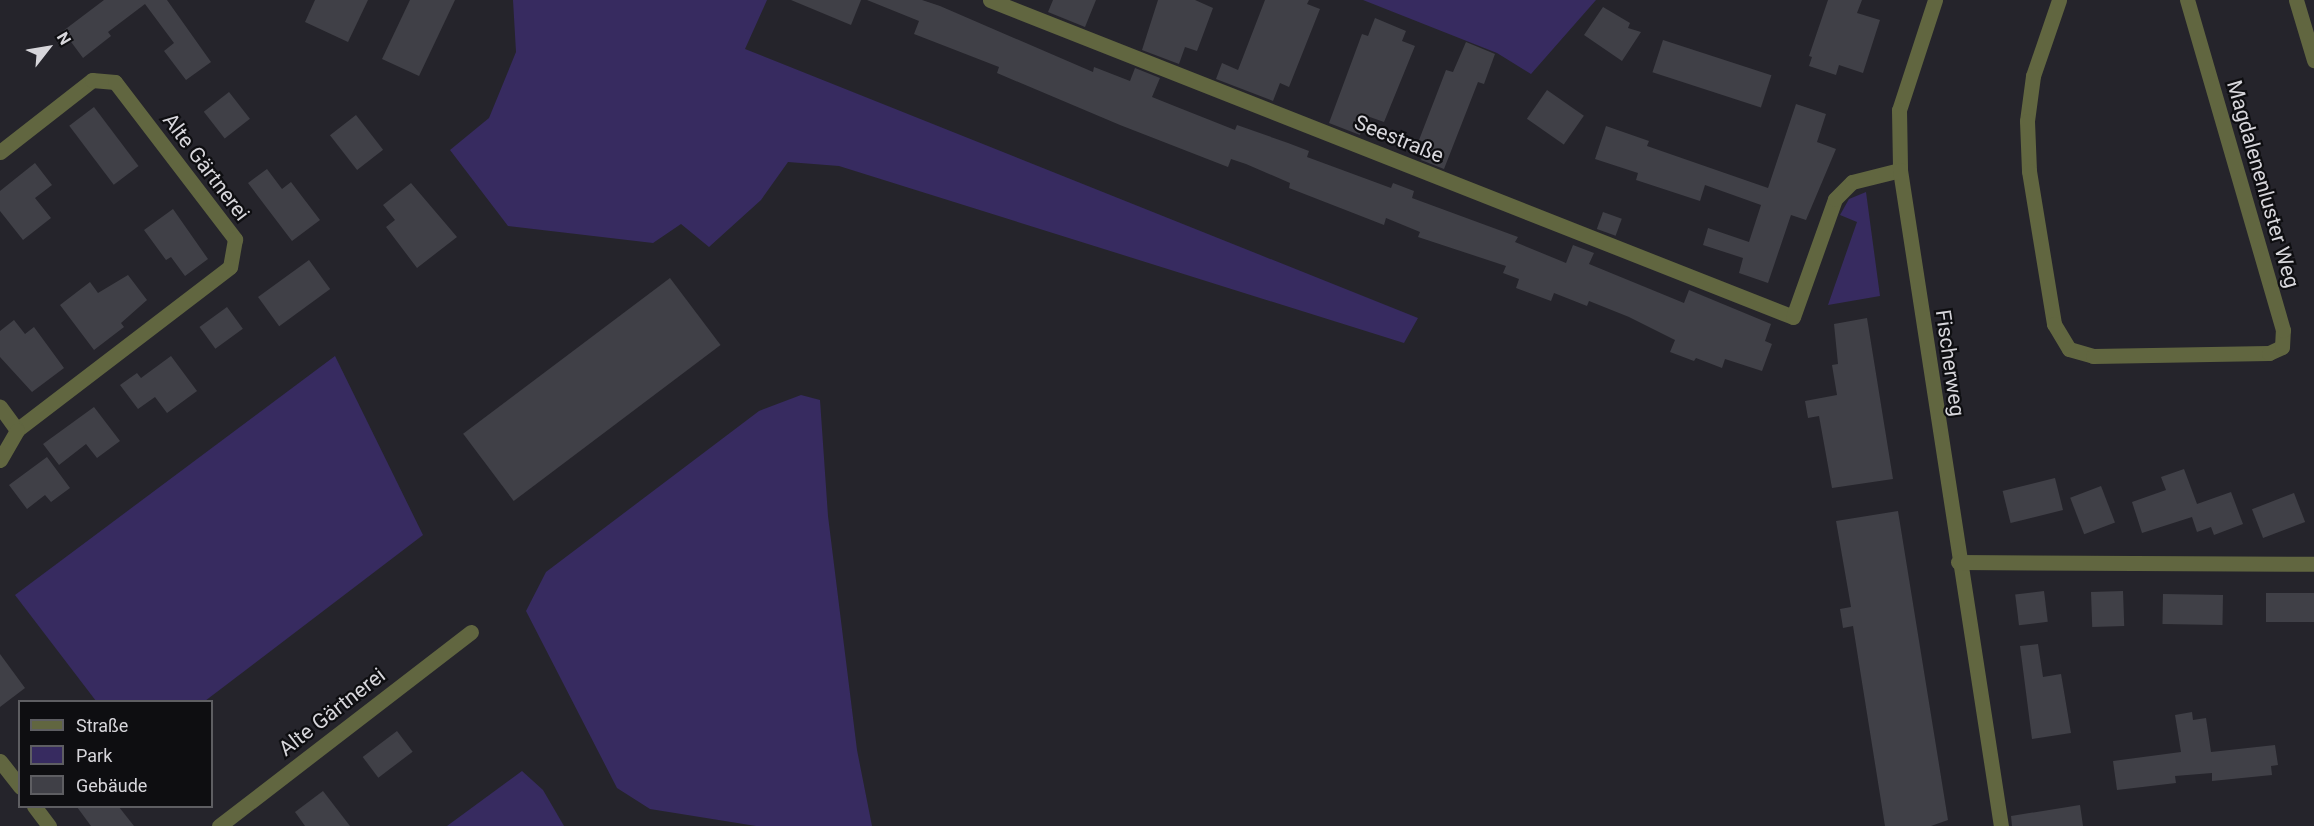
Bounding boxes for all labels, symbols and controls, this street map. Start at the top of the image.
north arrow [18,18,78,78]
text: N [53,29,75,48]
street label: Magdalenenluster Weg [2221,77,2305,291]
street label: Alte Gärtnerei [157,108,255,226]
street label: Seestraße [1351,110,1447,168]
street label: Fischerweg [1930,308,1970,418]
street label: Alte Gärtnerei [274,663,390,761]
legend [18,700,213,808]
text: Straße [76,715,128,736]
text: Park [76,745,112,766]
text: Gebäude [76,775,147,796]

